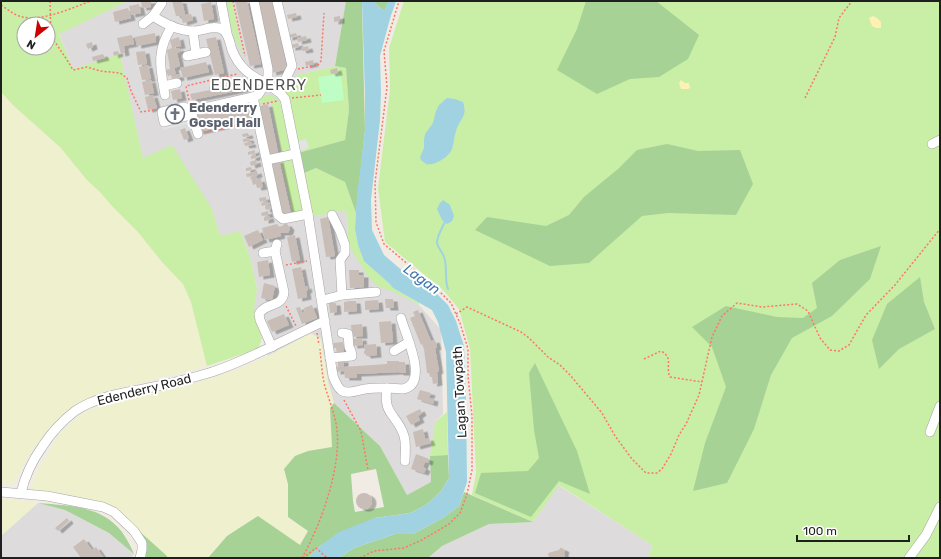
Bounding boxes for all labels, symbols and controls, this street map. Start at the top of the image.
north arrow [16,16,56,56]
text: N [25,37,38,52]
district label: EDENDERRY [211,76,307,94]
place label: Edenderry Gospel Hall [189,100,261,130]
church icon: Edenderry Gospel Hall [164,103,186,125]
water label: Lagan [400,260,443,298]
street label: Lagan Towpath [450,346,470,438]
street label: Edenderry Road [96,371,193,408]
scale bar [797,517,909,543]
text: 100 m [803,524,837,538]

